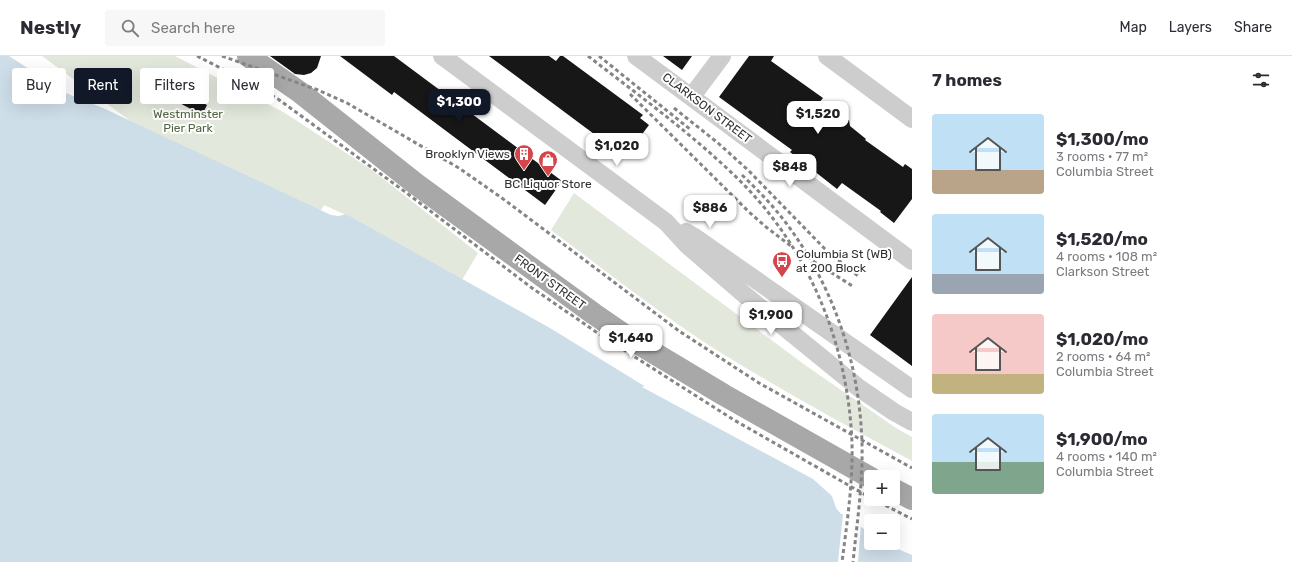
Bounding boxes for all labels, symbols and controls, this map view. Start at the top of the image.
search box [105,10,385,46]
text: Nestly [20,16,81,39]
icon: search [119,17,141,39]
text: Search here [151,19,235,37]
text: Map [1120,19,1147,36]
text: Layers [1169,19,1212,36]
text: Share [1234,19,1272,36]
chip: Buy [12,68,66,104]
chip: Rent [74,68,132,104]
chip: Filters [140,68,209,104]
chip: New [217,68,274,104]
icon: filters [1250,69,1272,91]
street label: CLARKSON STREET [660,70,754,146]
text: 7 homes [932,70,1002,90]
pin: $1,300 [426,89,492,123]
text: $1,300 [436,94,482,109]
pin: $1,520 [785,101,851,135]
text: $1,520 [796,106,840,121]
park label: Westminster Pier Park [153,107,223,135]
text: $1,300/mo [1056,129,1149,149]
icon: home [964,130,1012,178]
pin: $1,020 [584,133,650,167]
text: $1,020 [595,138,639,153]
building icon: Brooklyn Views [513,143,535,171]
place label: Brooklyn Views [425,147,510,161]
shop icon: BC Liquor Store [537,149,559,177]
text: 3 rooms · 77 m² [1056,149,1148,164]
pin: $848 [766,154,814,188]
text: $848 [772,159,808,174]
text: Columbia Street [1056,164,1154,179]
place label: BC Liquor Store [504,177,592,191]
pin: $886 [686,195,734,229]
text: $886 [693,200,727,215]
text: $1,520/mo [1056,229,1148,249]
icon: home [964,230,1012,278]
place label: Columbia St (WB) at 200 Block [796,247,892,275]
text: 4 rooms · 108 m² [1056,249,1157,264]
bus stop icon: Columbia St (WB) at 200 Block [771,250,793,278]
street label: FRONT STREET [512,251,588,313]
text: Clarkson Street [1056,264,1149,279]
pin: $1,900 [738,302,804,336]
text: $1,900 [749,307,793,322]
pin: $1,640 [598,325,664,359]
text: $1,020/mo [1056,329,1148,349]
text: $1,640 [609,330,653,345]
icon: home [964,330,1012,378]
text: 2 rooms · 64 m² [1056,349,1151,364]
text: Columbia Street [1056,364,1154,379]
text: $1,900/mo [1056,429,1148,449]
icon: home [964,430,1012,478]
text: 4 rooms · 140 m² [1056,449,1157,464]
text: Columbia Street [1056,464,1154,479]
map controls [864,470,900,550]
button: + [864,470,900,506]
button: − [864,514,900,550]

